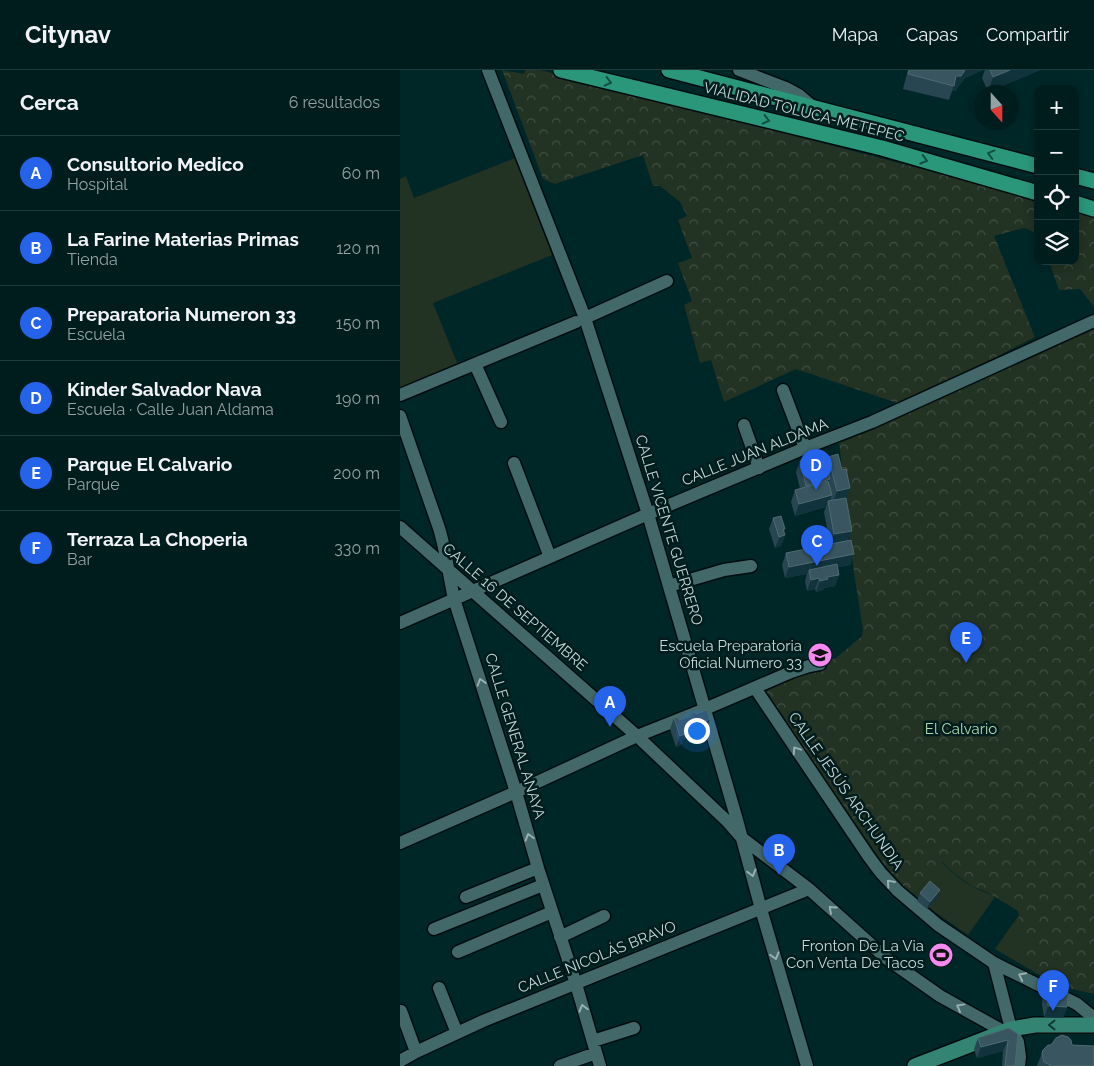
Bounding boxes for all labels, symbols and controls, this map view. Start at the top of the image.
text: Citynav [25,20,111,49]
text: Mapa [832,24,878,45]
text: Capas [906,24,958,45]
text: Compartir [986,24,1069,45]
one-way arrow [604,76,612,86]
street label: VIALIDAD TOLUCA-METEPEC [702,78,906,146]
north arrow [974,85,1019,130]
map controls [1034,85,1079,265]
button: + [1034,85,1079,130]
text: Cerca [20,90,79,115]
text: 6 resultados [289,93,380,112]
one-way arrow [762,114,771,125]
button: − [1034,130,1079,175]
one-way arrow [986,149,995,160]
text: Consultorio Medico [67,153,244,175]
one-way arrow [919,155,927,165]
text: A [31,164,41,183]
text: 60 m [342,164,380,183]
text: Hospital [67,175,128,194]
button: locate [1034,175,1079,220]
button: layers [1034,220,1079,265]
text: La Farine Materias Primas [67,228,299,250]
text: B [31,239,41,258]
text: 120 m [336,239,380,258]
text: Tienda [67,250,118,269]
text: Preparatoria Numeron 33 [67,303,296,325]
text: C [31,314,41,333]
text: 150 m [336,314,380,333]
text: Escuela [67,325,125,344]
text: Kinder Salvador Nava [67,378,262,400]
text: D [30,389,42,408]
text: 190 m [335,389,380,408]
text: Escuela · Calle Juan Aldama [67,400,274,419]
street label: CALLE JUAN ALDAMA [679,414,831,490]
street label: CALLE VICENTE GUERRERO [631,433,707,627]
pin: D [800,449,832,490]
text: Parque El Calvario [67,453,232,475]
text: E [31,464,41,483]
text: 200 m [333,464,380,483]
text: Parque [67,475,120,494]
pin: C [801,525,833,566]
text: Terraza La Choperia [67,528,248,550]
text: F [31,539,41,558]
text: 330 m [334,539,380,558]
street label: CALLE 16 DE SEPTIEMBRE [439,539,591,675]
text: Bar [67,550,92,569]
pin: E [950,622,982,663]
place label: Escuela Preparatoria Oficial Numero 33 [659,637,802,672]
school or university icon: Escuela Preparatoria Oficial Numero 33 [807,642,833,668]
street label: CALLE GENERAL ANAYA [481,651,549,821]
one-way arrow [477,679,487,687]
pin: A [594,686,626,727]
street label: CALLE JESÚS ARCHUNDIA [785,709,907,873]
your location [684,718,710,744]
park label: El Calvario [925,720,997,738]
one-way arrow [793,746,802,756]
one-way arrow [524,833,535,842]
pin: B [763,834,795,875]
one-way arrow [746,869,756,877]
one-way arrow [887,879,896,888]
one-way arrow [828,906,837,915]
street label: CALLE NICOLÁS BRAVO [515,917,679,997]
place label: Fronton De La Via Con Venta De Tacos [786,937,924,972]
sports icon: Fronton De La Via Con Venta De Tacos [928,942,954,968]
one-way arrow [769,951,779,959]
pin: F [1037,970,1069,1011]
one-way arrow [1018,972,1027,982]
one-way arrow [578,1004,589,1012]
one-way arrow [957,1004,966,1014]
one-way arrow [1048,1020,1056,1030]

